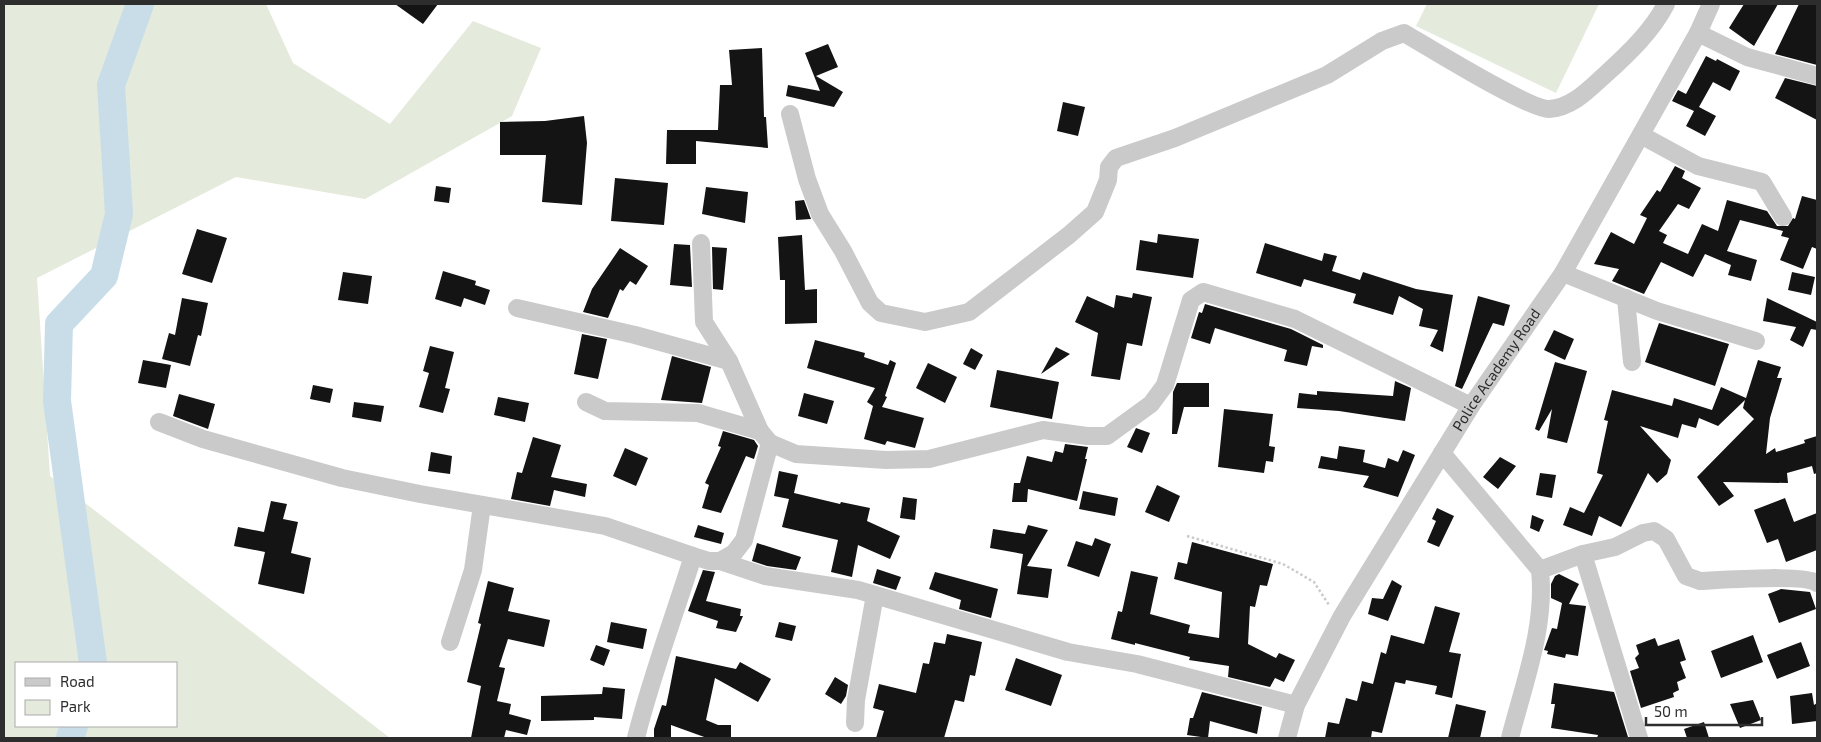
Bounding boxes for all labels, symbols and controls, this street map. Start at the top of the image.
street label: Police Academy Road [1448,305,1544,434]
legend [15,662,178,727]
text: Road [60,672,95,690]
scale bar [1646,694,1762,726]
text: Park [60,697,91,715]
text: 50 m [1654,702,1688,720]

